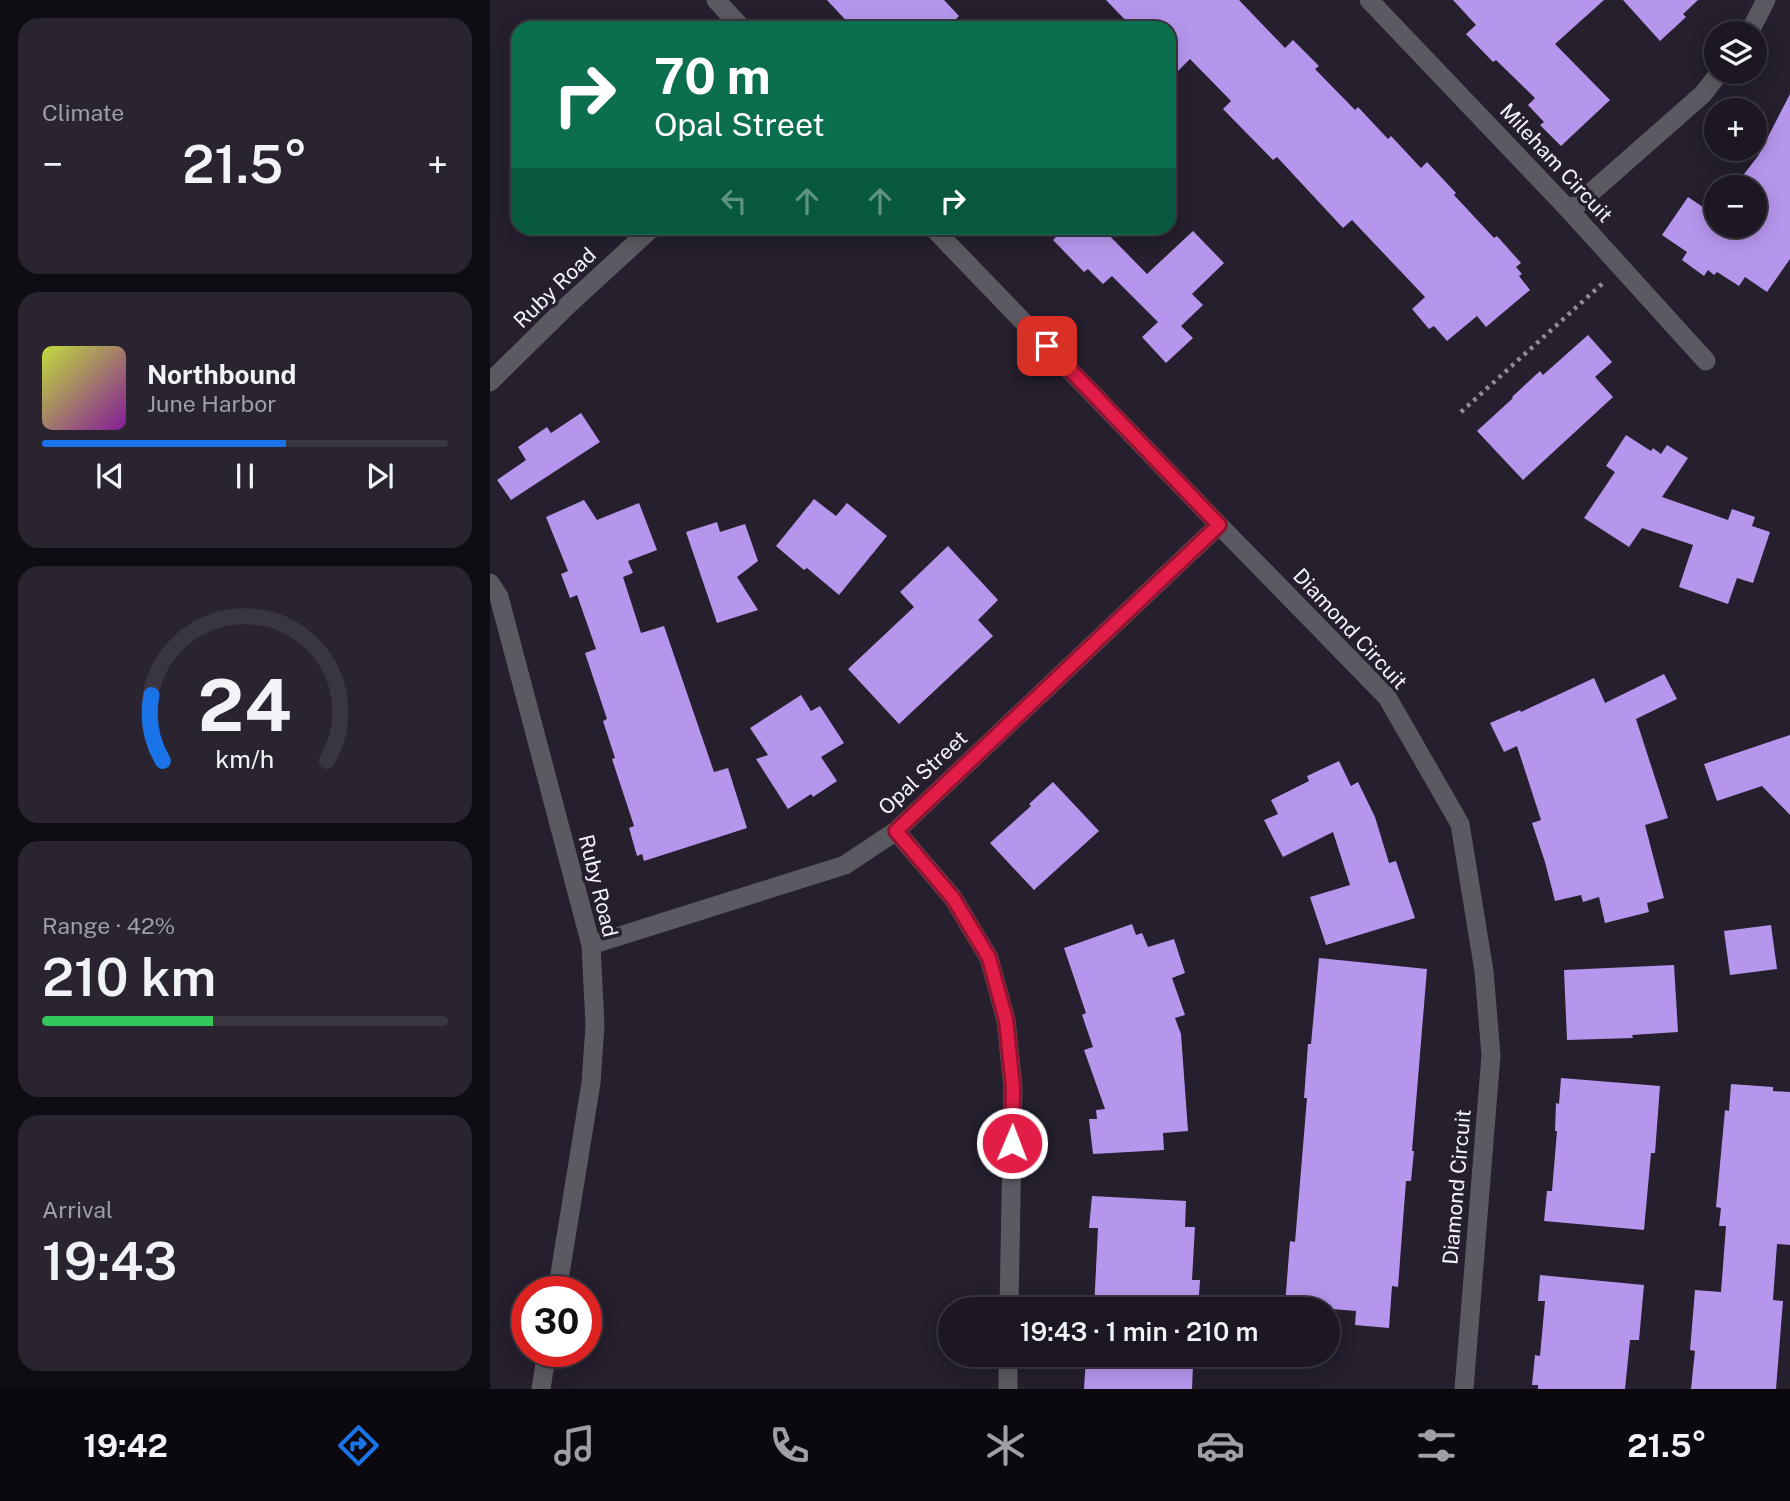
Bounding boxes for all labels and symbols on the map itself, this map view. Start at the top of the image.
street label: Mileham Circuit [1495,98,1618,227]
street label: Ruby Road [508,242,601,333]
pin [1017,316,1077,376]
street label: Diamond Circuit [1288,563,1413,694]
street label: Opal Street [873,725,972,820]
street label: Ruby Road [574,832,623,940]
position arrow [975,1106,1049,1180]
street label: Diamond Circuit [1437,1108,1476,1266]
speed limit sign: 30 [511,1276,602,1367]

